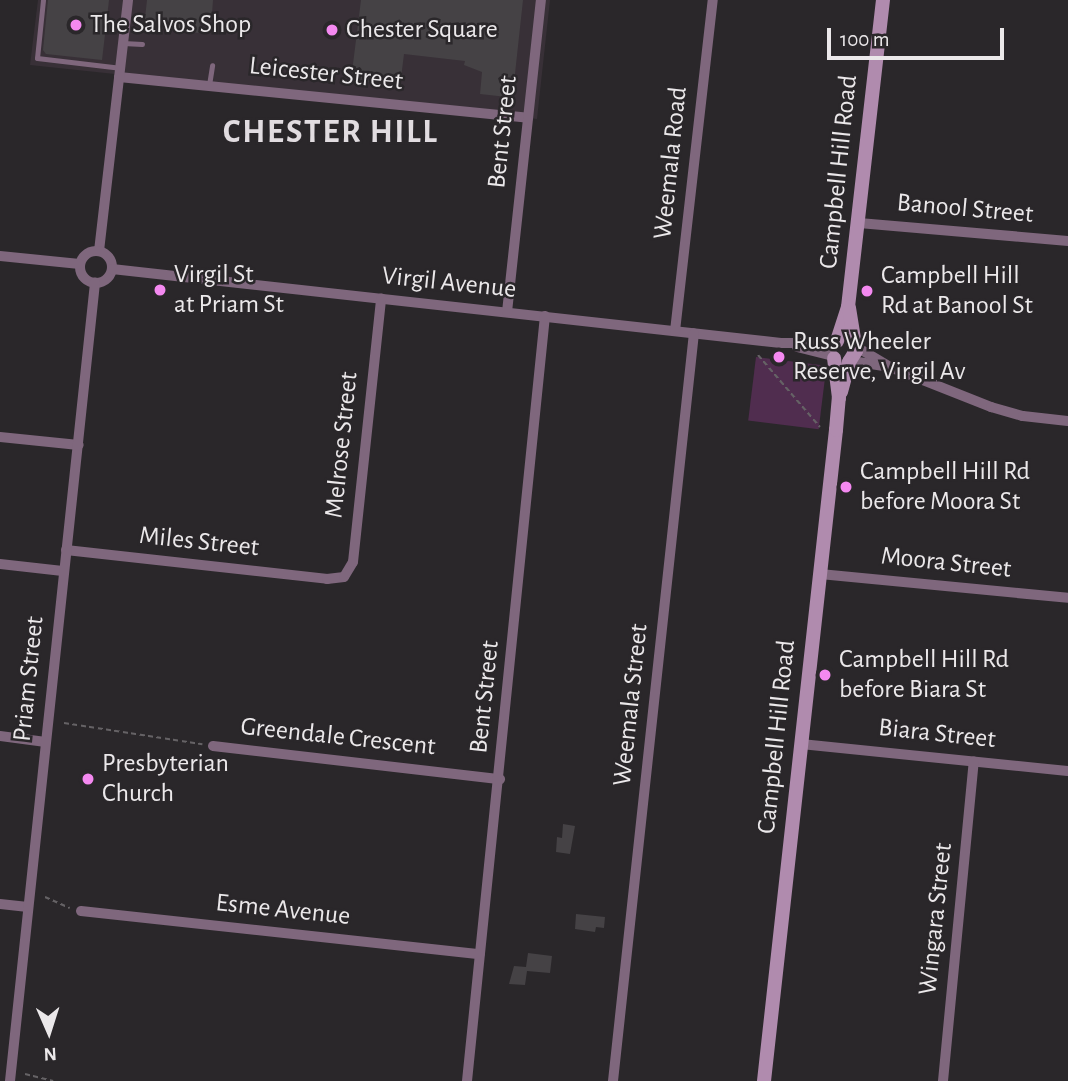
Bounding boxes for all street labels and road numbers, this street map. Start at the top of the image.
street label: Leicester Street [248,50,404,98]
street label: Bent Street [482,74,524,190]
street label: Campbell Hill Road [813,74,865,270]
street label: Weemala Road [647,85,695,241]
street label: Banool Street [896,188,1034,230]
street label: Virgil Avenue [380,260,518,306]
street label: Melrose Street [319,370,365,520]
street label: Miles Street [138,520,260,564]
street label: Moora Street [879,541,1013,585]
street label: Priam Street [7,615,51,743]
street label: Weemala Street [607,622,655,788]
street label: Bent Street [464,639,506,755]
street label: Campbell Hill Road [751,639,803,835]
street label: Greendale Crescent [239,711,437,763]
street label: Biara Street [877,712,997,756]
street label: Wingara Street [913,841,959,997]
street label: Esme Avenue [214,887,352,933]

